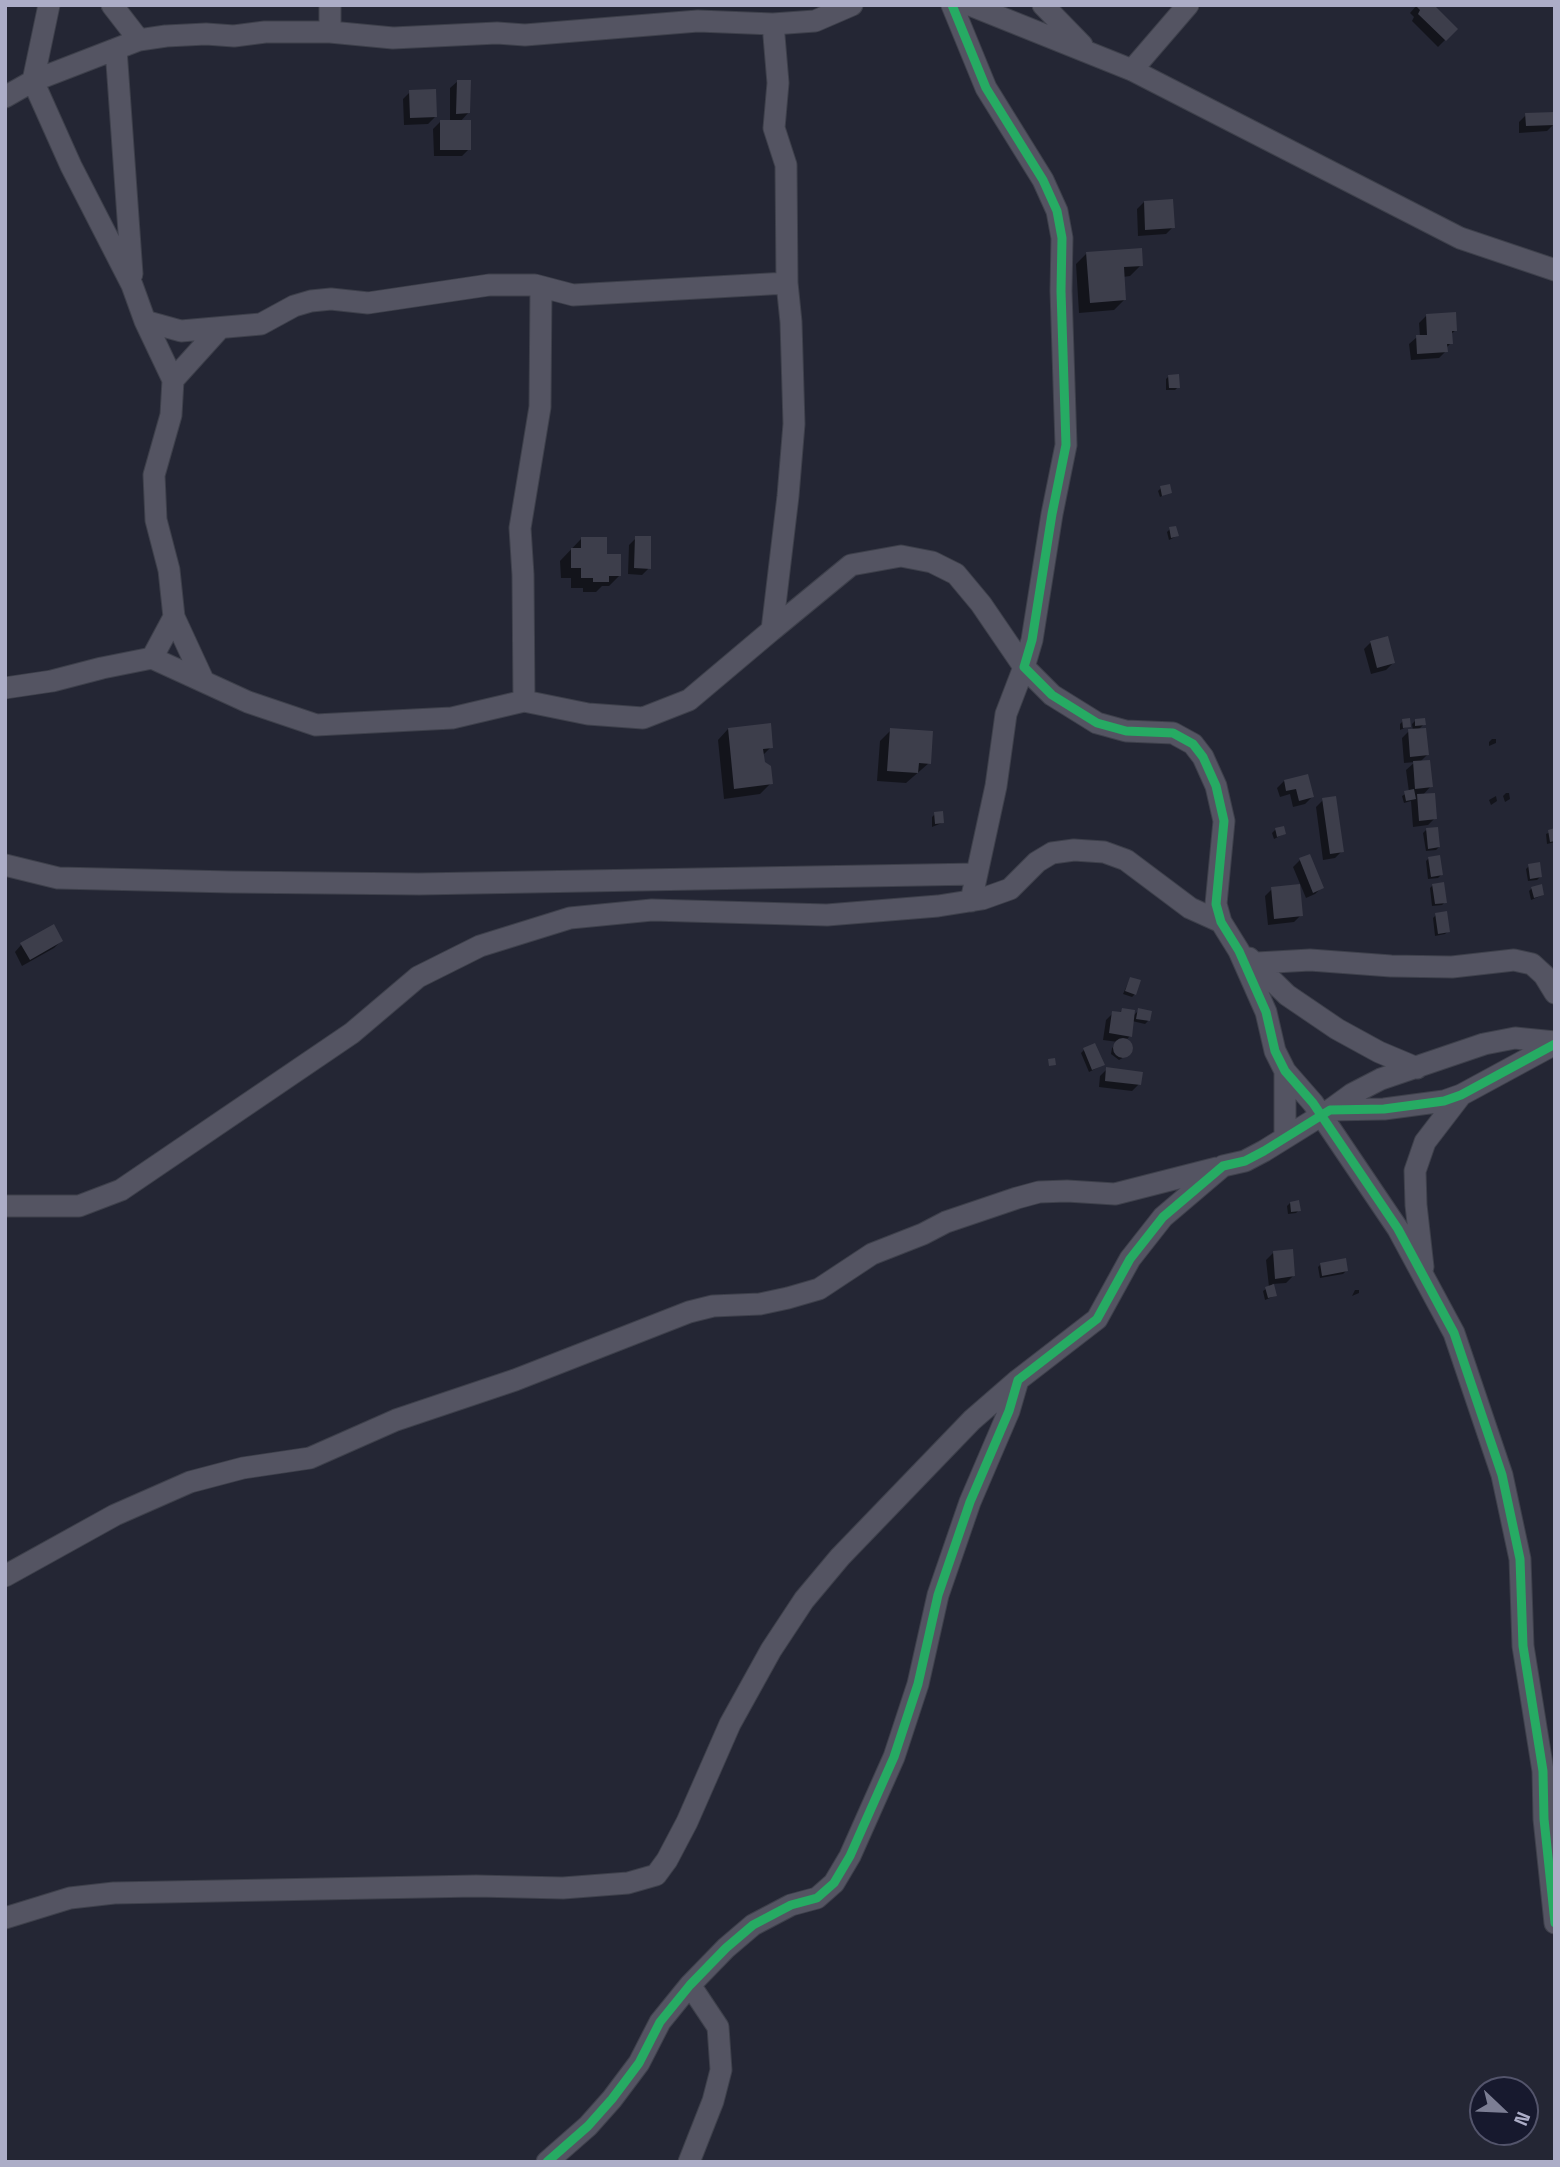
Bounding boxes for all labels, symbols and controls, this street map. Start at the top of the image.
north arrow [1469,2076,1539,2146]
text: N [1508,2108,1536,2129]

